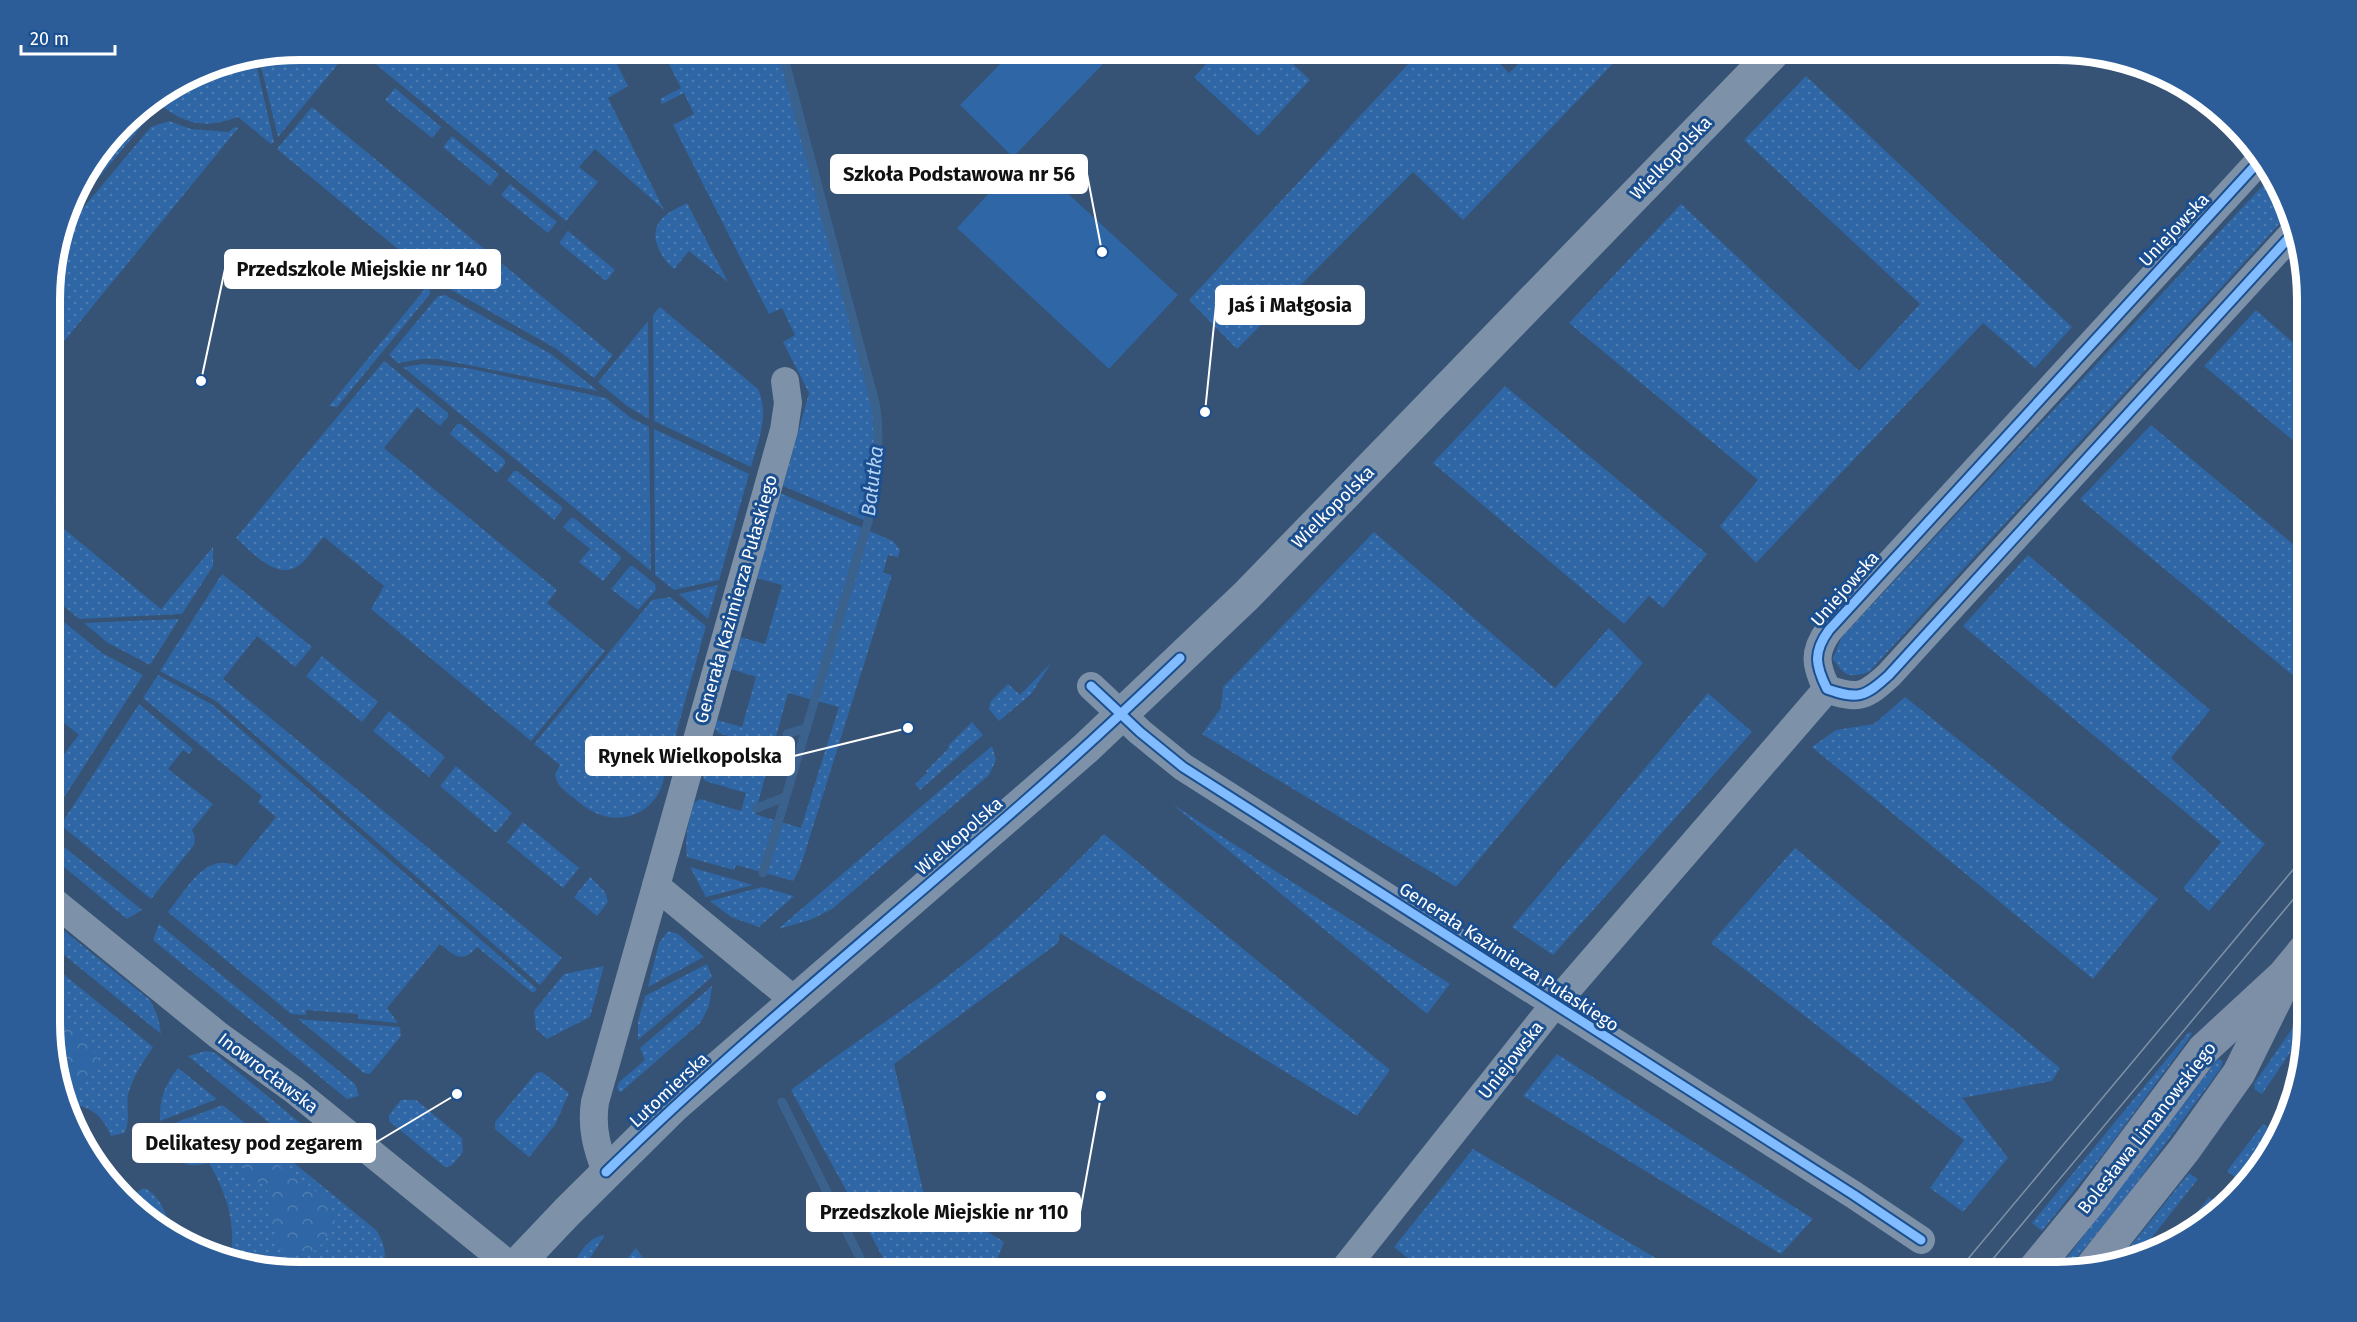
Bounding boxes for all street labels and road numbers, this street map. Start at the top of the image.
street label: Wielkopolska [1625,111,1717,205]
street label: Uniejowska [2134,189,2214,271]
street label: Wielkopolska [1287,461,1379,553]
street label: Generała Kazimierza Pułaskiego [690,472,782,726]
street label: Uniejowska [1806,547,1884,631]
street label: Wielkopolska [911,792,1007,880]
street label: Generała Kazimierza Pułaskiego [1395,878,1623,1036]
street label: Uniejowska [1474,1017,1548,1103]
street label: Inowrocławska [214,1028,322,1118]
street label: Bolesława Limanowskiego [2073,1038,2221,1218]
street label: Lutomierska [625,1048,713,1132]

